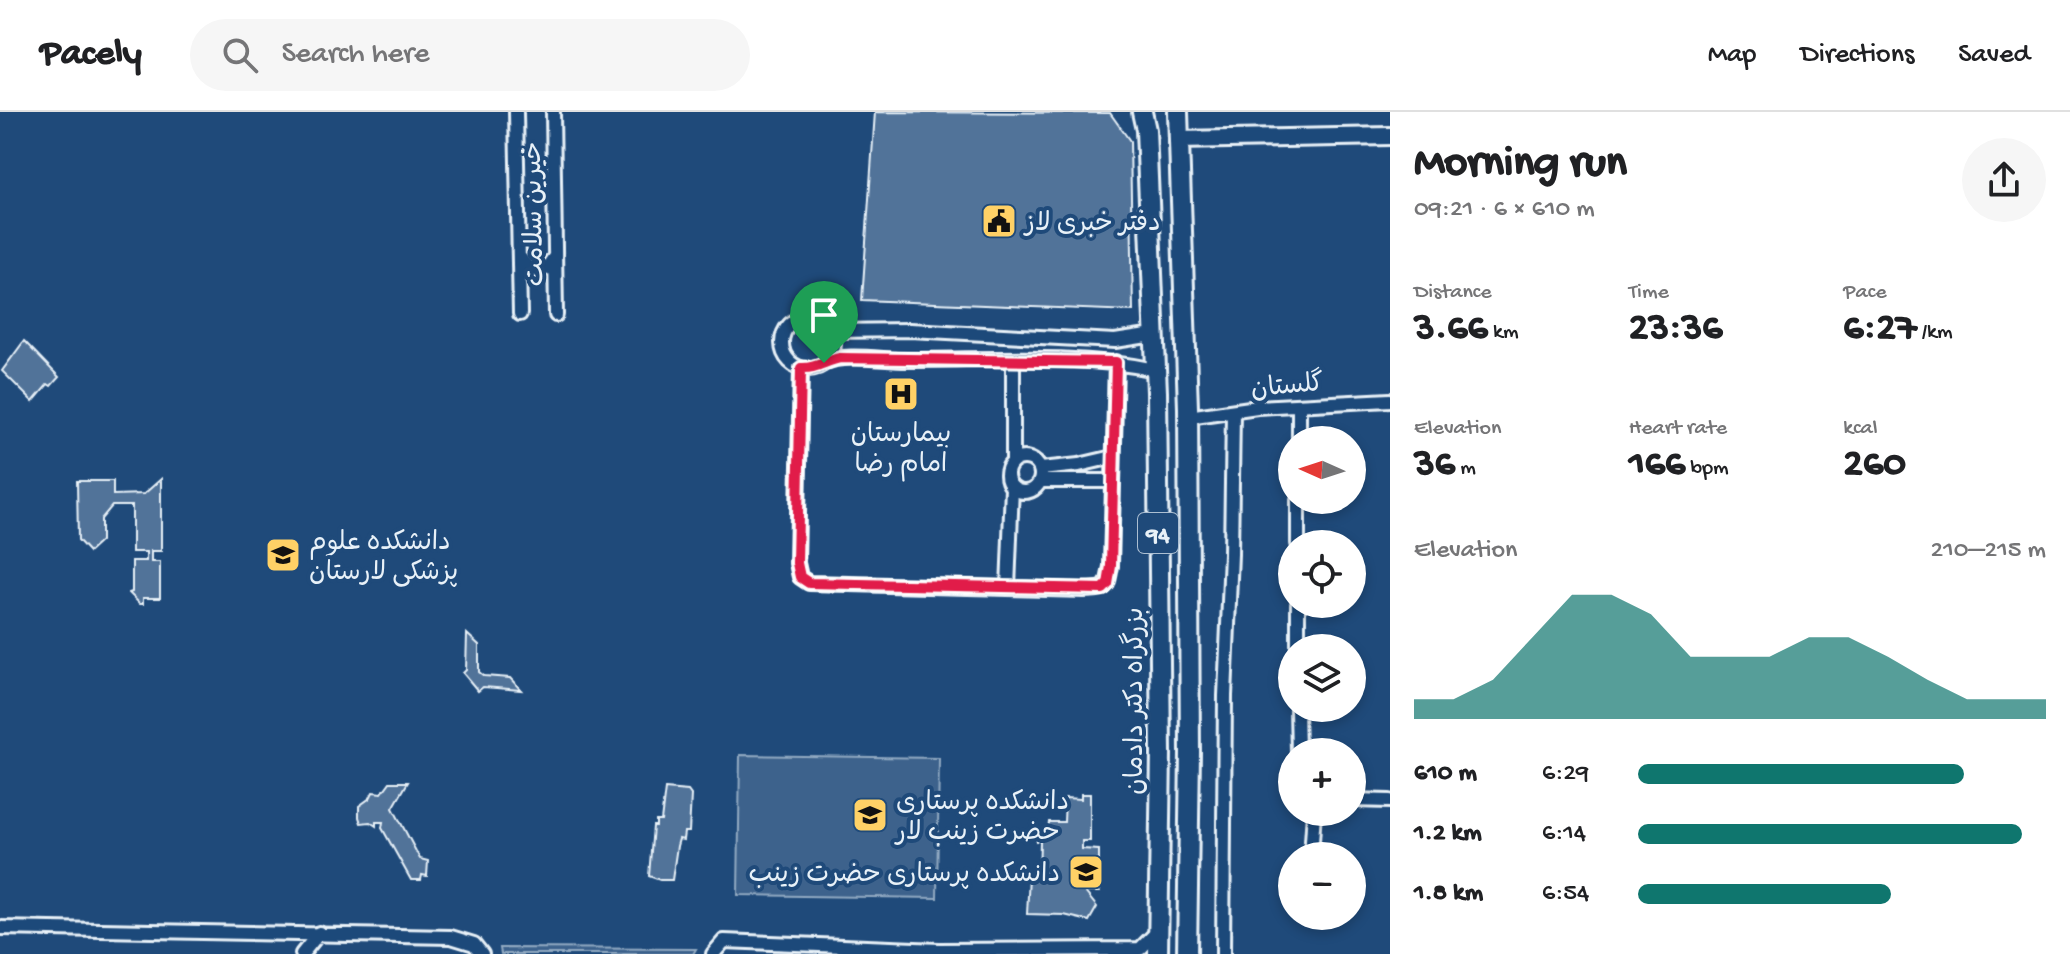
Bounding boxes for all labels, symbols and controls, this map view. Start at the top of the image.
search box [190,19,750,91]
text: Pacely [40,33,142,77]
icon: search [218,33,262,77]
text: Search here [282,38,429,73]
text: Map [1708,39,1756,72]
text: Directions [1800,39,1914,72]
text: Saved [1958,39,2030,72]
button: share [1962,138,2046,222]
text: Morning run [1414,139,1627,191]
street label: خیرین سلامت [520,141,553,287]
text: 09:21 · 6 × 610 m [1414,195,1595,226]
public building icon: دفتر خبری لاز [980,202,1018,240]
place label: دفتر خبری لاز [1023,210,1161,241]
text: Distance [1414,280,1492,306]
text: Time [1629,280,1669,306]
text: Pace [1843,280,1887,306]
pin [790,281,858,363]
icon: arrive [802,293,846,337]
text: 3.66 [1414,306,1488,353]
text: 23:36 [1629,306,1723,353]
text: 6:27 [1843,306,1917,353]
text: km [1488,320,1519,346]
text: /km [1917,320,1953,346]
street label: گلستان [1249,366,1325,407]
hospital icon: بیمارستان امام رضا [882,375,920,413]
text: Elevation [1414,416,1501,442]
text: Heart rate [1629,416,1727,442]
text: kcal [1843,416,1878,442]
place label: بیمارستان امام رضا [851,421,951,482]
north arrow [1278,426,1366,514]
map controls [1278,426,1366,930]
text: 36 [1414,442,1455,489]
text: 166 [1629,442,1685,489]
text: 260 [1843,442,1906,489]
text: m [1455,456,1476,482]
text: bpm [1685,456,1729,482]
road number: 94 [1138,513,1178,553]
place label: دانشکده علوم پزشکی لارستان [309,529,458,590]
button: locate [1278,530,1366,618]
school or university icon: دانشکده علوم پزشکی لارستان [264,536,302,574]
text: Elevation [1414,536,1517,567]
text: 210–215 m [1931,536,2046,567]
street label: بزرگراه دکتر دادمان [1118,607,1153,795]
button: layers [1278,634,1366,722]
button: + [1278,738,1366,826]
text: 610 m [1414,759,1477,790]
text: 6:29 [1542,759,1589,790]
place label: دانشکده پرستاری حضرت زینب لار [894,789,1069,850]
school or university icon: دانشکده پرستاری حضرت زینب لار [851,796,889,834]
text: 1.2 km [1414,819,1482,850]
text: 6:14 [1542,819,1586,850]
button: − [1278,842,1366,930]
school or university icon: دانشکده پرستاری حضرت زینب [1067,853,1105,891]
place label: دانشکده پرستاری حضرت زینب [749,861,1060,892]
text: 1.8 km [1414,879,1483,910]
text: 6:54 [1542,879,1589,910]

